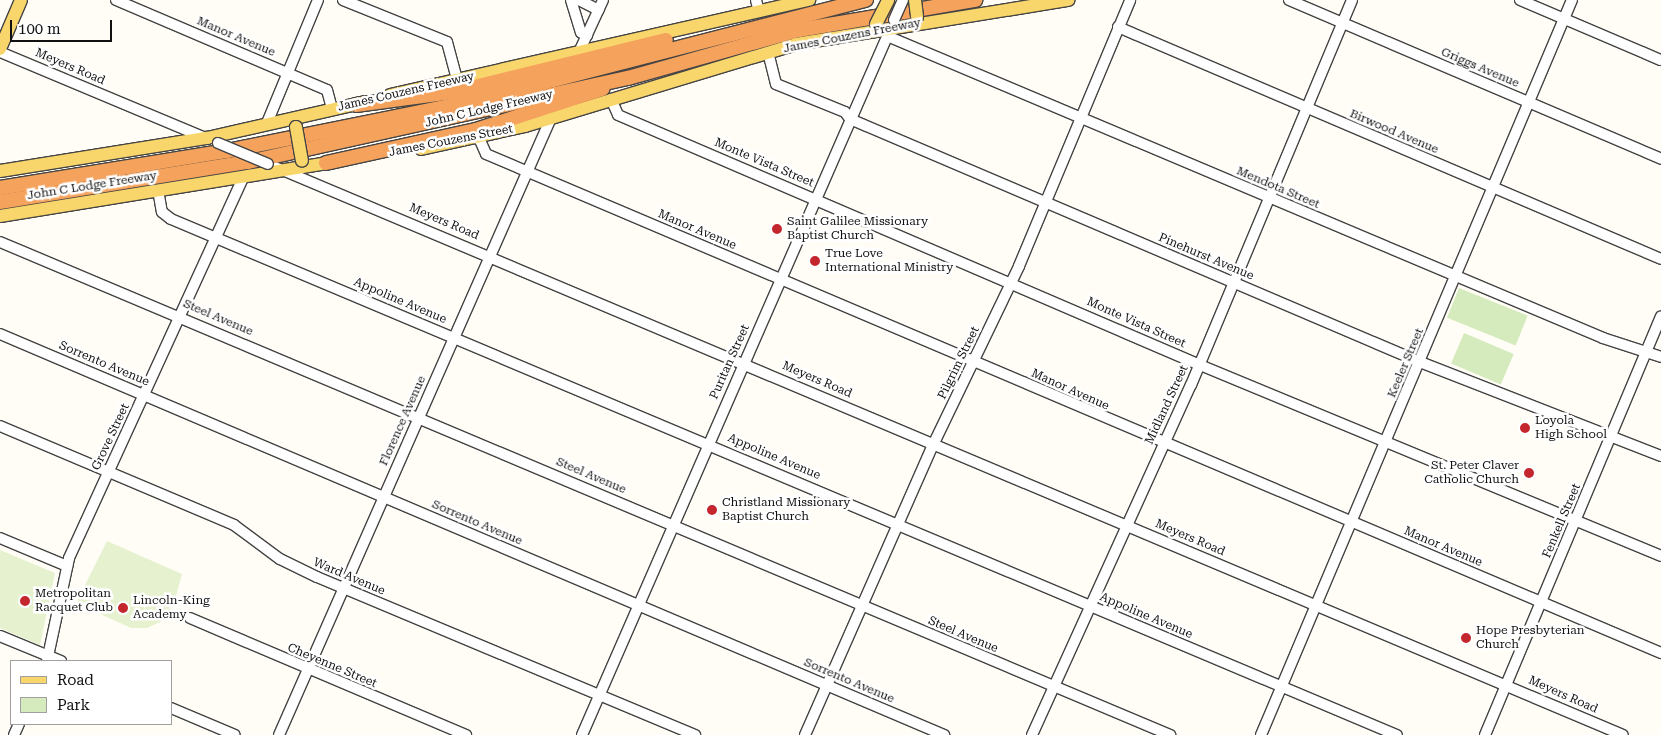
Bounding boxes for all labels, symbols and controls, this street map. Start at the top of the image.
scale bar [12,10,115,42]
street label: Manor Avenue [195,14,277,60]
street label: James Couzens Freeway [782,16,922,56]
text: 100 m [18,20,61,38]
street label: Griggs Avenue [1439,45,1521,91]
street label: Meyers Road [33,46,107,88]
street label: James Couzens Freeway [336,69,476,115]
street label: John C Lodge Freeway [424,87,554,131]
street label: Birwood Avenue [1347,107,1441,157]
street label: James Couzens Street [388,122,514,160]
street label: Monte Vista Street [712,136,816,190]
street label: Mendota Street [1234,164,1322,212]
street label: John C Lodge Freeway [26,169,158,203]
street label: Meyers Road [407,201,481,243]
street label: Manor Avenue [656,207,738,253]
place label: Saint Galilee Missionary Baptist Church [787,215,928,243]
marker: Saint Galilee Missionary Baptist Church [771,223,783,235]
street label: Pinehurst Avenue [1156,230,1256,284]
place label: True Love International Ministry [825,247,953,275]
marker: True Love International Ministry [809,255,821,267]
street label: Appoline Avenue [351,275,449,327]
street label: Monte Vista Street [1084,295,1188,351]
street label: Steel Avenue [181,297,255,339]
street label: Puritan Street [707,322,753,402]
street label: Pilgrim Street [935,324,983,402]
street label: Keeler Street [1385,326,1427,400]
street label: Sorrento Avenue [57,338,151,390]
street label: Meyers Road [780,359,854,401]
street label: Midland Street [1142,363,1192,447]
street label: Manor Avenue [1029,366,1111,414]
street label: Florence Avenue [377,374,429,468]
street label: Grove Street [89,401,133,473]
place label: Loyola High School [1535,414,1607,442]
marker: Loyola High School [1519,422,1531,434]
street label: Appoline Avenue [725,431,823,483]
street label: Steel Avenue [554,455,628,497]
place label: St. Peter Claver Catholic Church [1424,459,1519,487]
marker: St. Peter Claver Catholic Church [1523,467,1535,479]
street label: Fenkell Street [1540,482,1584,560]
place label: Christland Missionary Baptist Church [722,496,850,524]
street label: Sorrento Avenue [430,497,524,549]
marker: Christland Missionary Baptist Church [706,504,718,516]
street label: Meyers Road [1153,517,1227,559]
street label: Manor Avenue [1402,524,1484,570]
street label: Ward Avenue [311,555,387,599]
place label: Metropolitan Racquet Club [35,587,113,615]
street label: Appoline Avenue [1097,590,1195,642]
place label: Lincoln-King Academy [133,594,210,622]
marker: Metropolitan Racquet Club [19,595,31,607]
marker: Lincoln-King Academy [117,602,129,614]
street label: Steel Avenue [926,614,1000,656]
place label: Hope Presbyterian Church [1476,624,1584,652]
marker: Hope Presbyterian Church [1460,632,1472,644]
street label: Cheyenne Street [285,641,379,691]
street label: Sorrento Avenue [802,655,896,707]
legend [10,660,172,725]
text: Road [57,671,94,689]
street label: Meyers Road [1526,673,1600,717]
text: Park [57,696,90,714]

